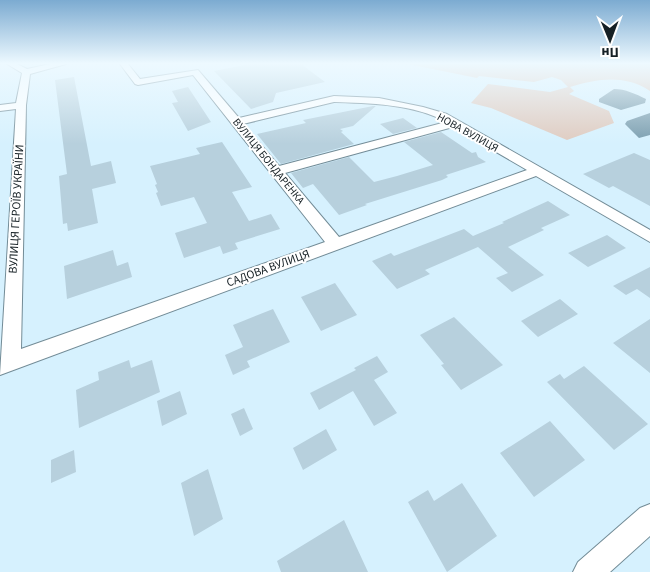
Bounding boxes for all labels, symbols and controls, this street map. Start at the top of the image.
north arrow [585,15,635,65]
text: Пн [601,42,619,62]
street label: НОВА ВУЛИЦЯ [434,109,501,156]
street label: ВУЛИЦЯ БОНДАРЕНКА [229,115,308,207]
street label: ВУЛИЦЯ ГЕРОЇВ УКРАЇНИ [5,144,28,274]
street label: САДОВА ВУЛИЦЯ [224,246,312,291]

